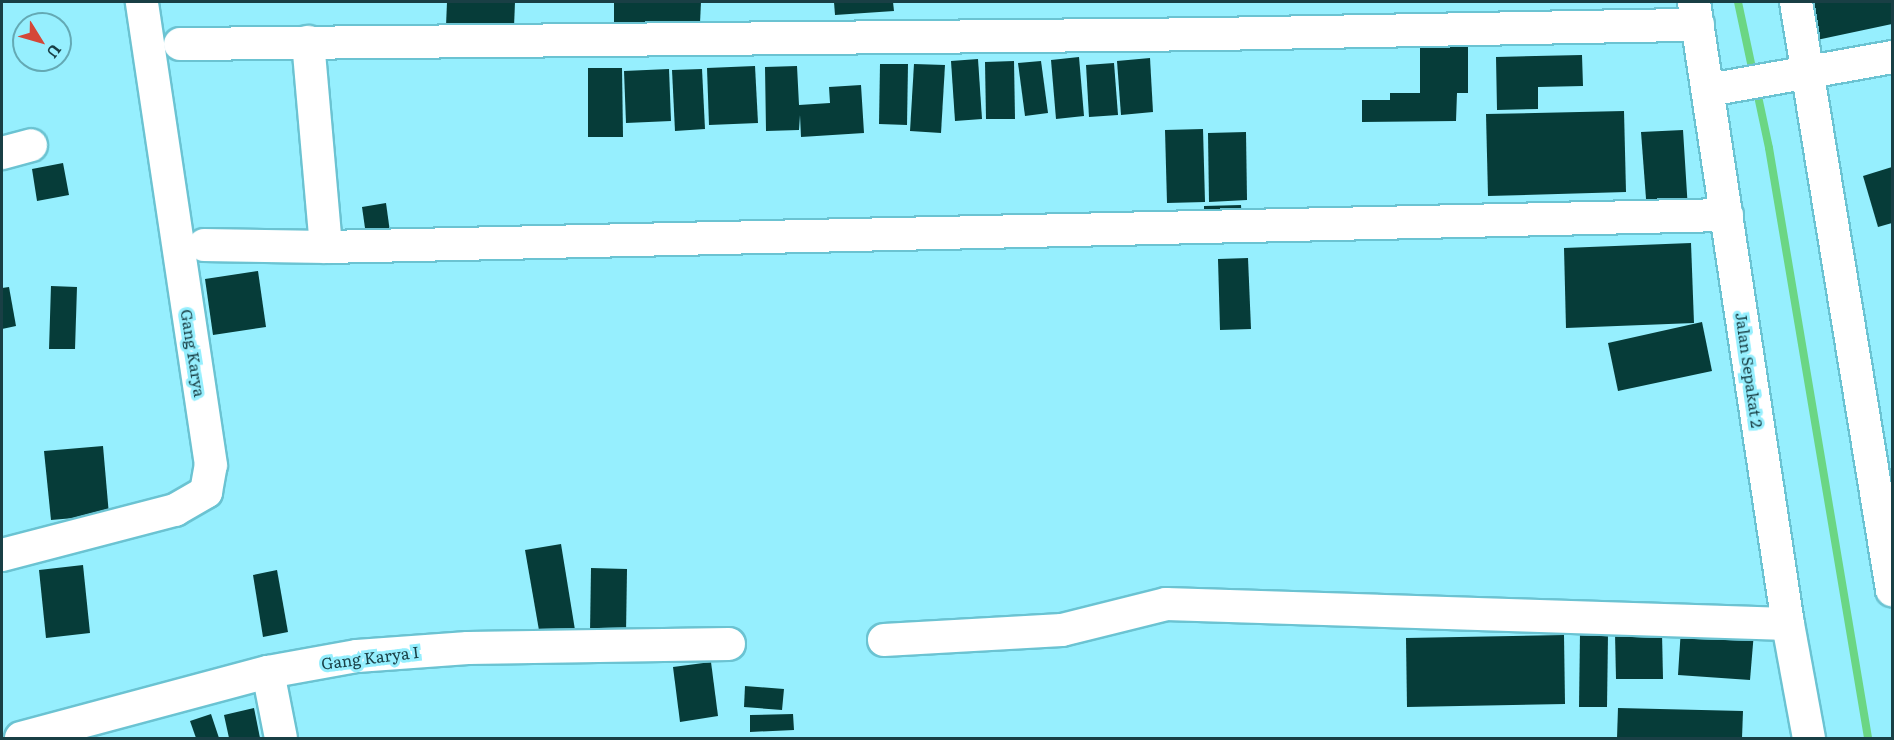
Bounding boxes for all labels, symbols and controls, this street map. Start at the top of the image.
north arrow [12,12,72,72]
text: U [41,39,68,64]
street label: Gang Karya [178,308,210,398]
street label: Jalan Sepakat 2 [1732,311,1768,429]
street label: Gang Karya I [320,641,420,673]

